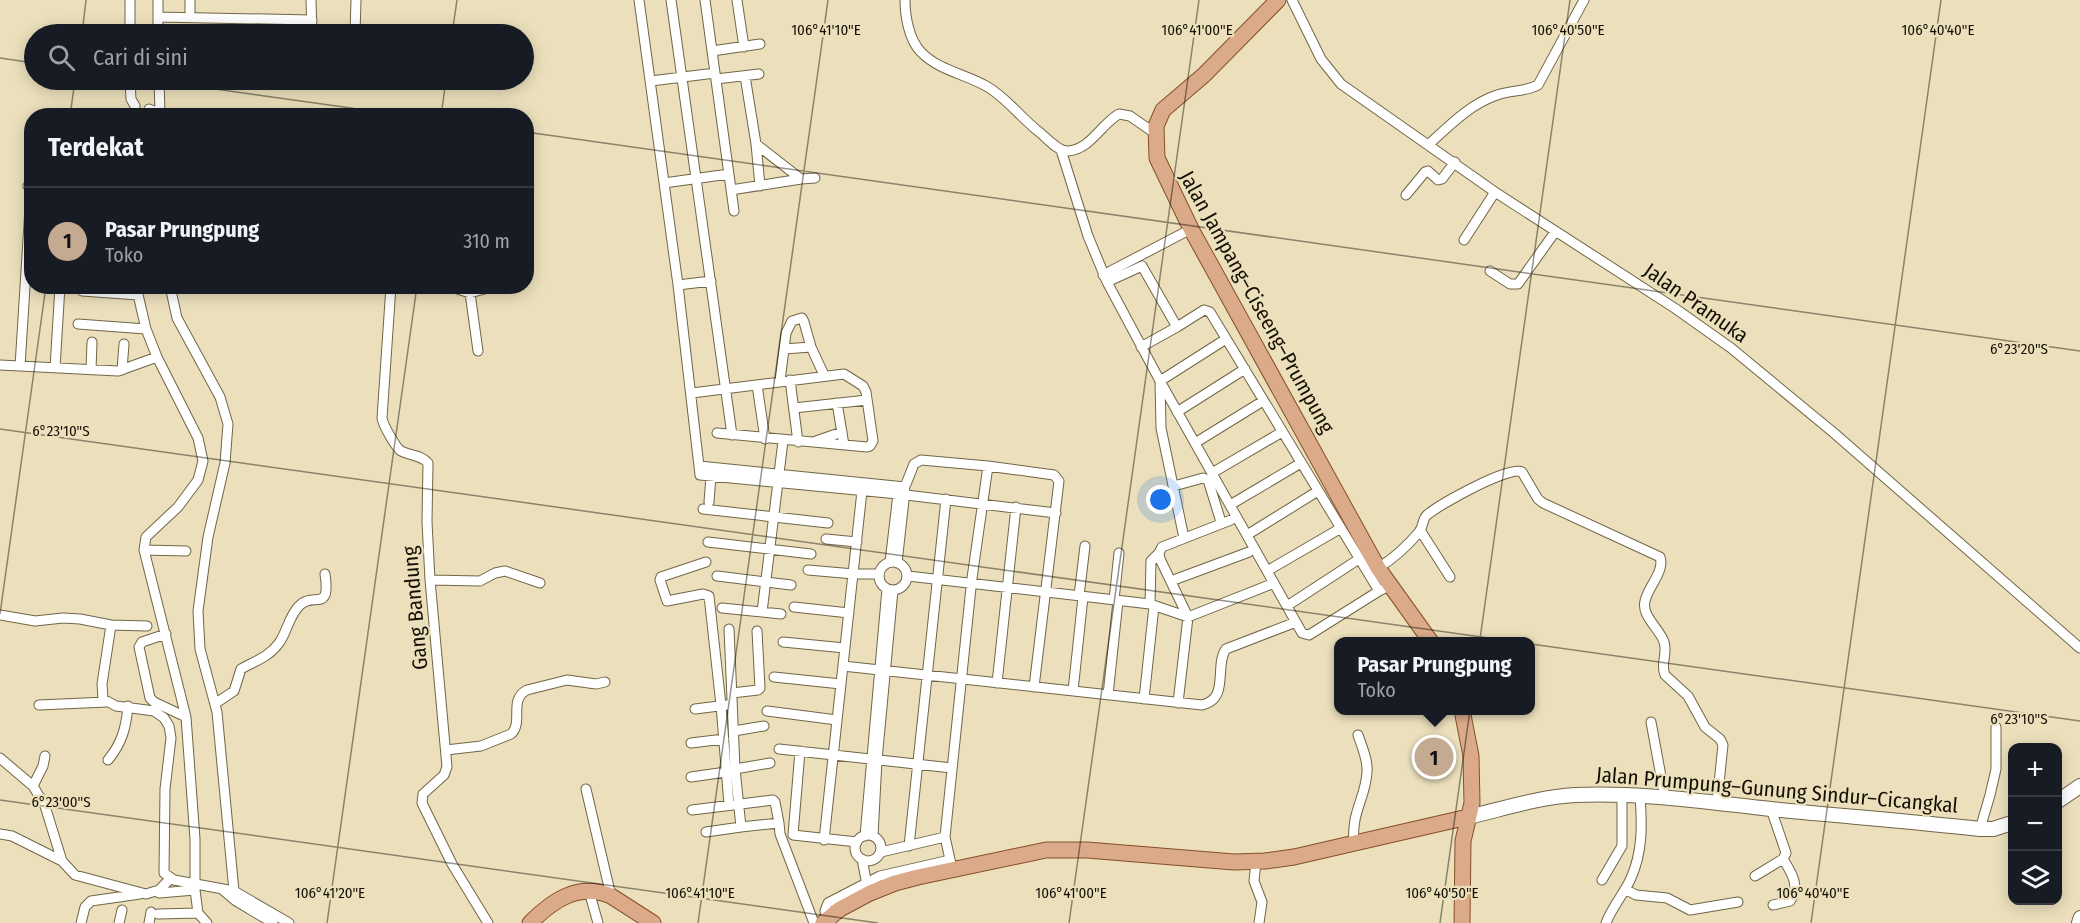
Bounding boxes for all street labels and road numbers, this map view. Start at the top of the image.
street label: Jalan Jampang–Ciseeng–Prumpung [1174,166,1340,438]
street label: Jalan Pramuka [1639,257,1753,349]
street label: Gang Bandung [397,545,433,671]
street label: Jalan Prumpung–Gunung Sindur–Cicangkal [1595,761,1959,819]

